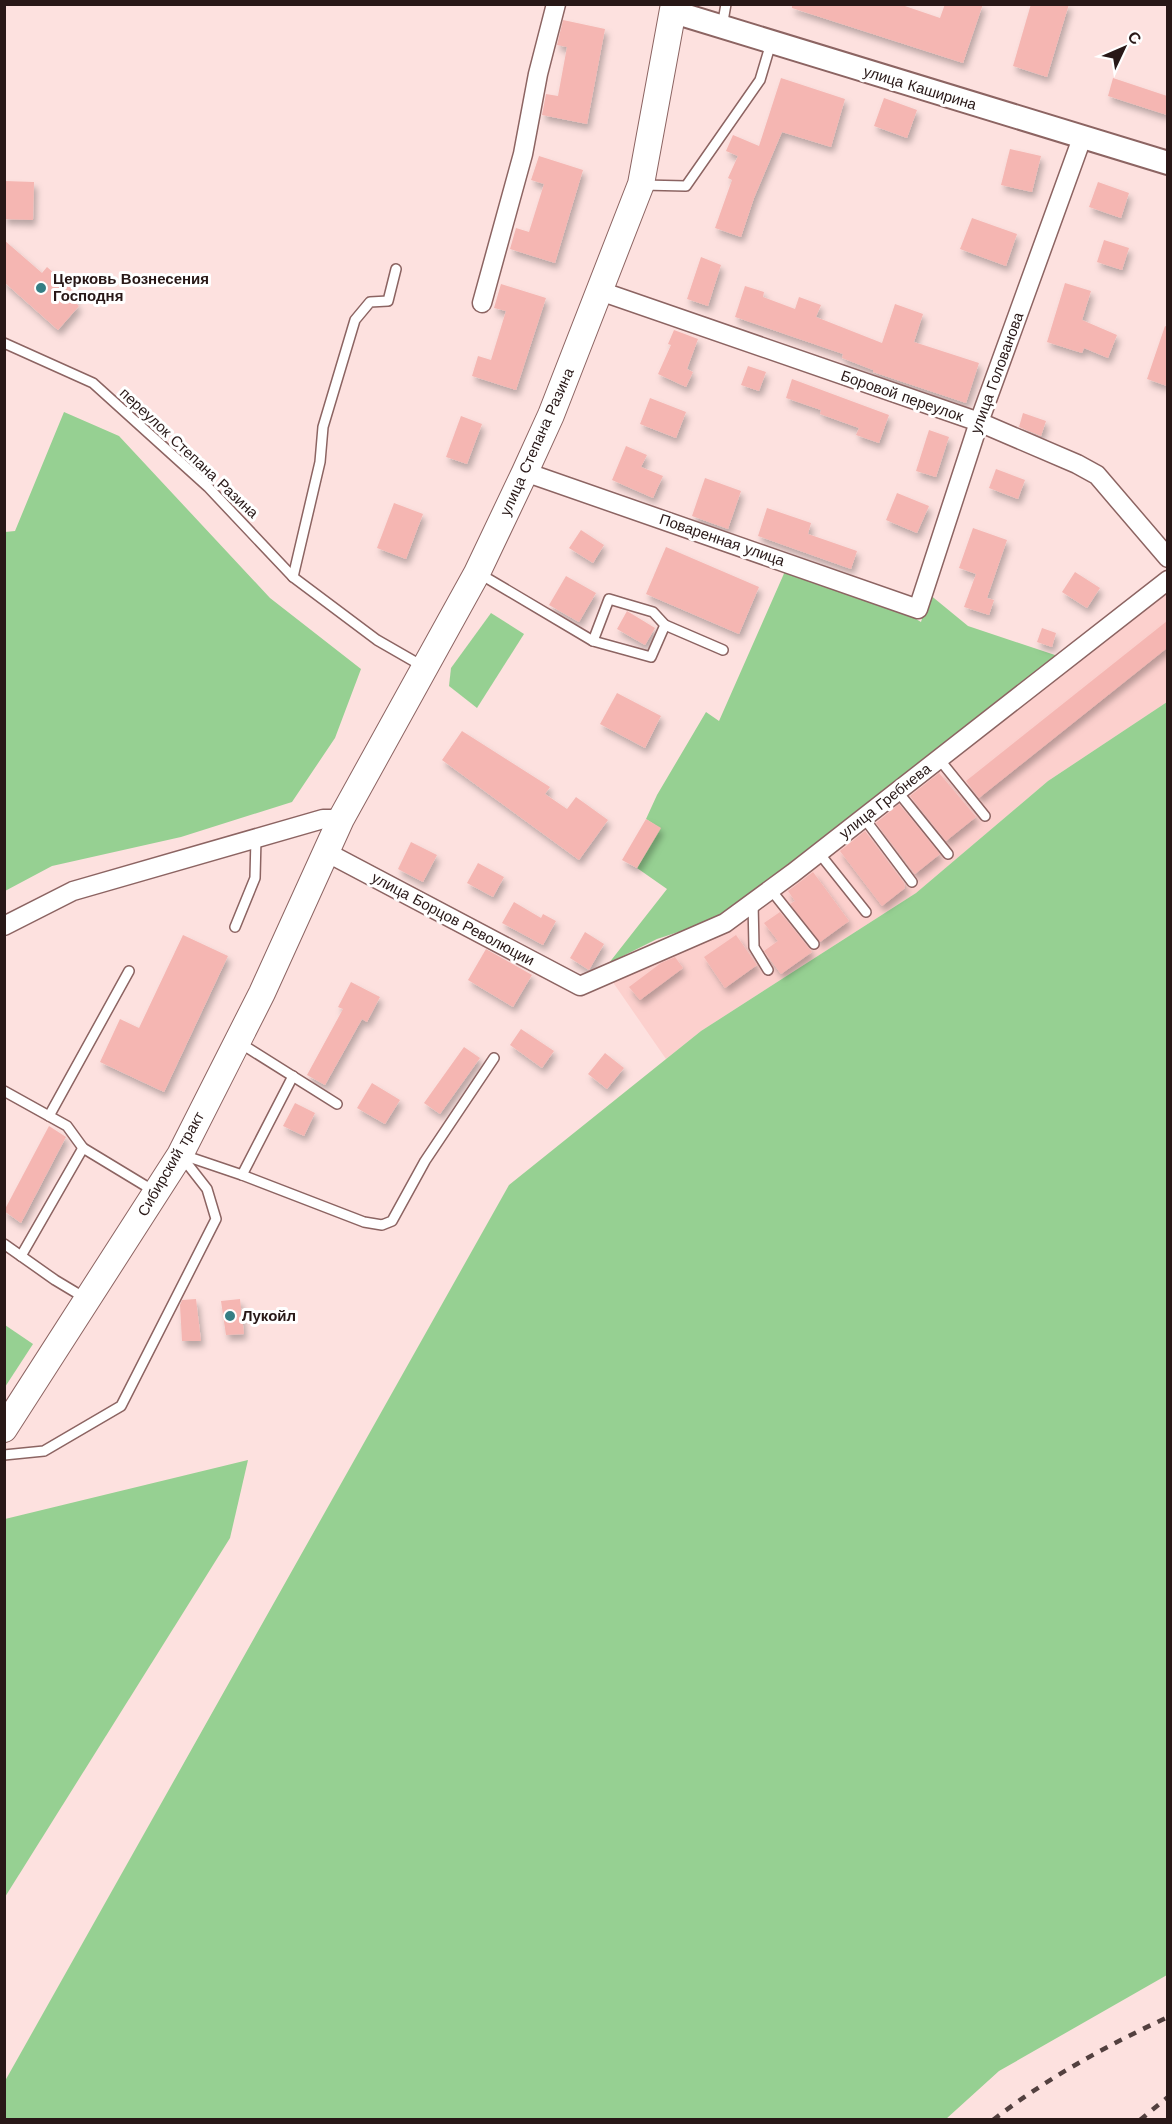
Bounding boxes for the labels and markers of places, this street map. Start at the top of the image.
place label: Церковь Вознесения Господня [53,270,209,305]
marker: Церковь Вознесения Господня [34,281,48,295]
place label: Лукойл [242,1307,296,1325]
marker: Лукойл [223,1309,237,1323]

